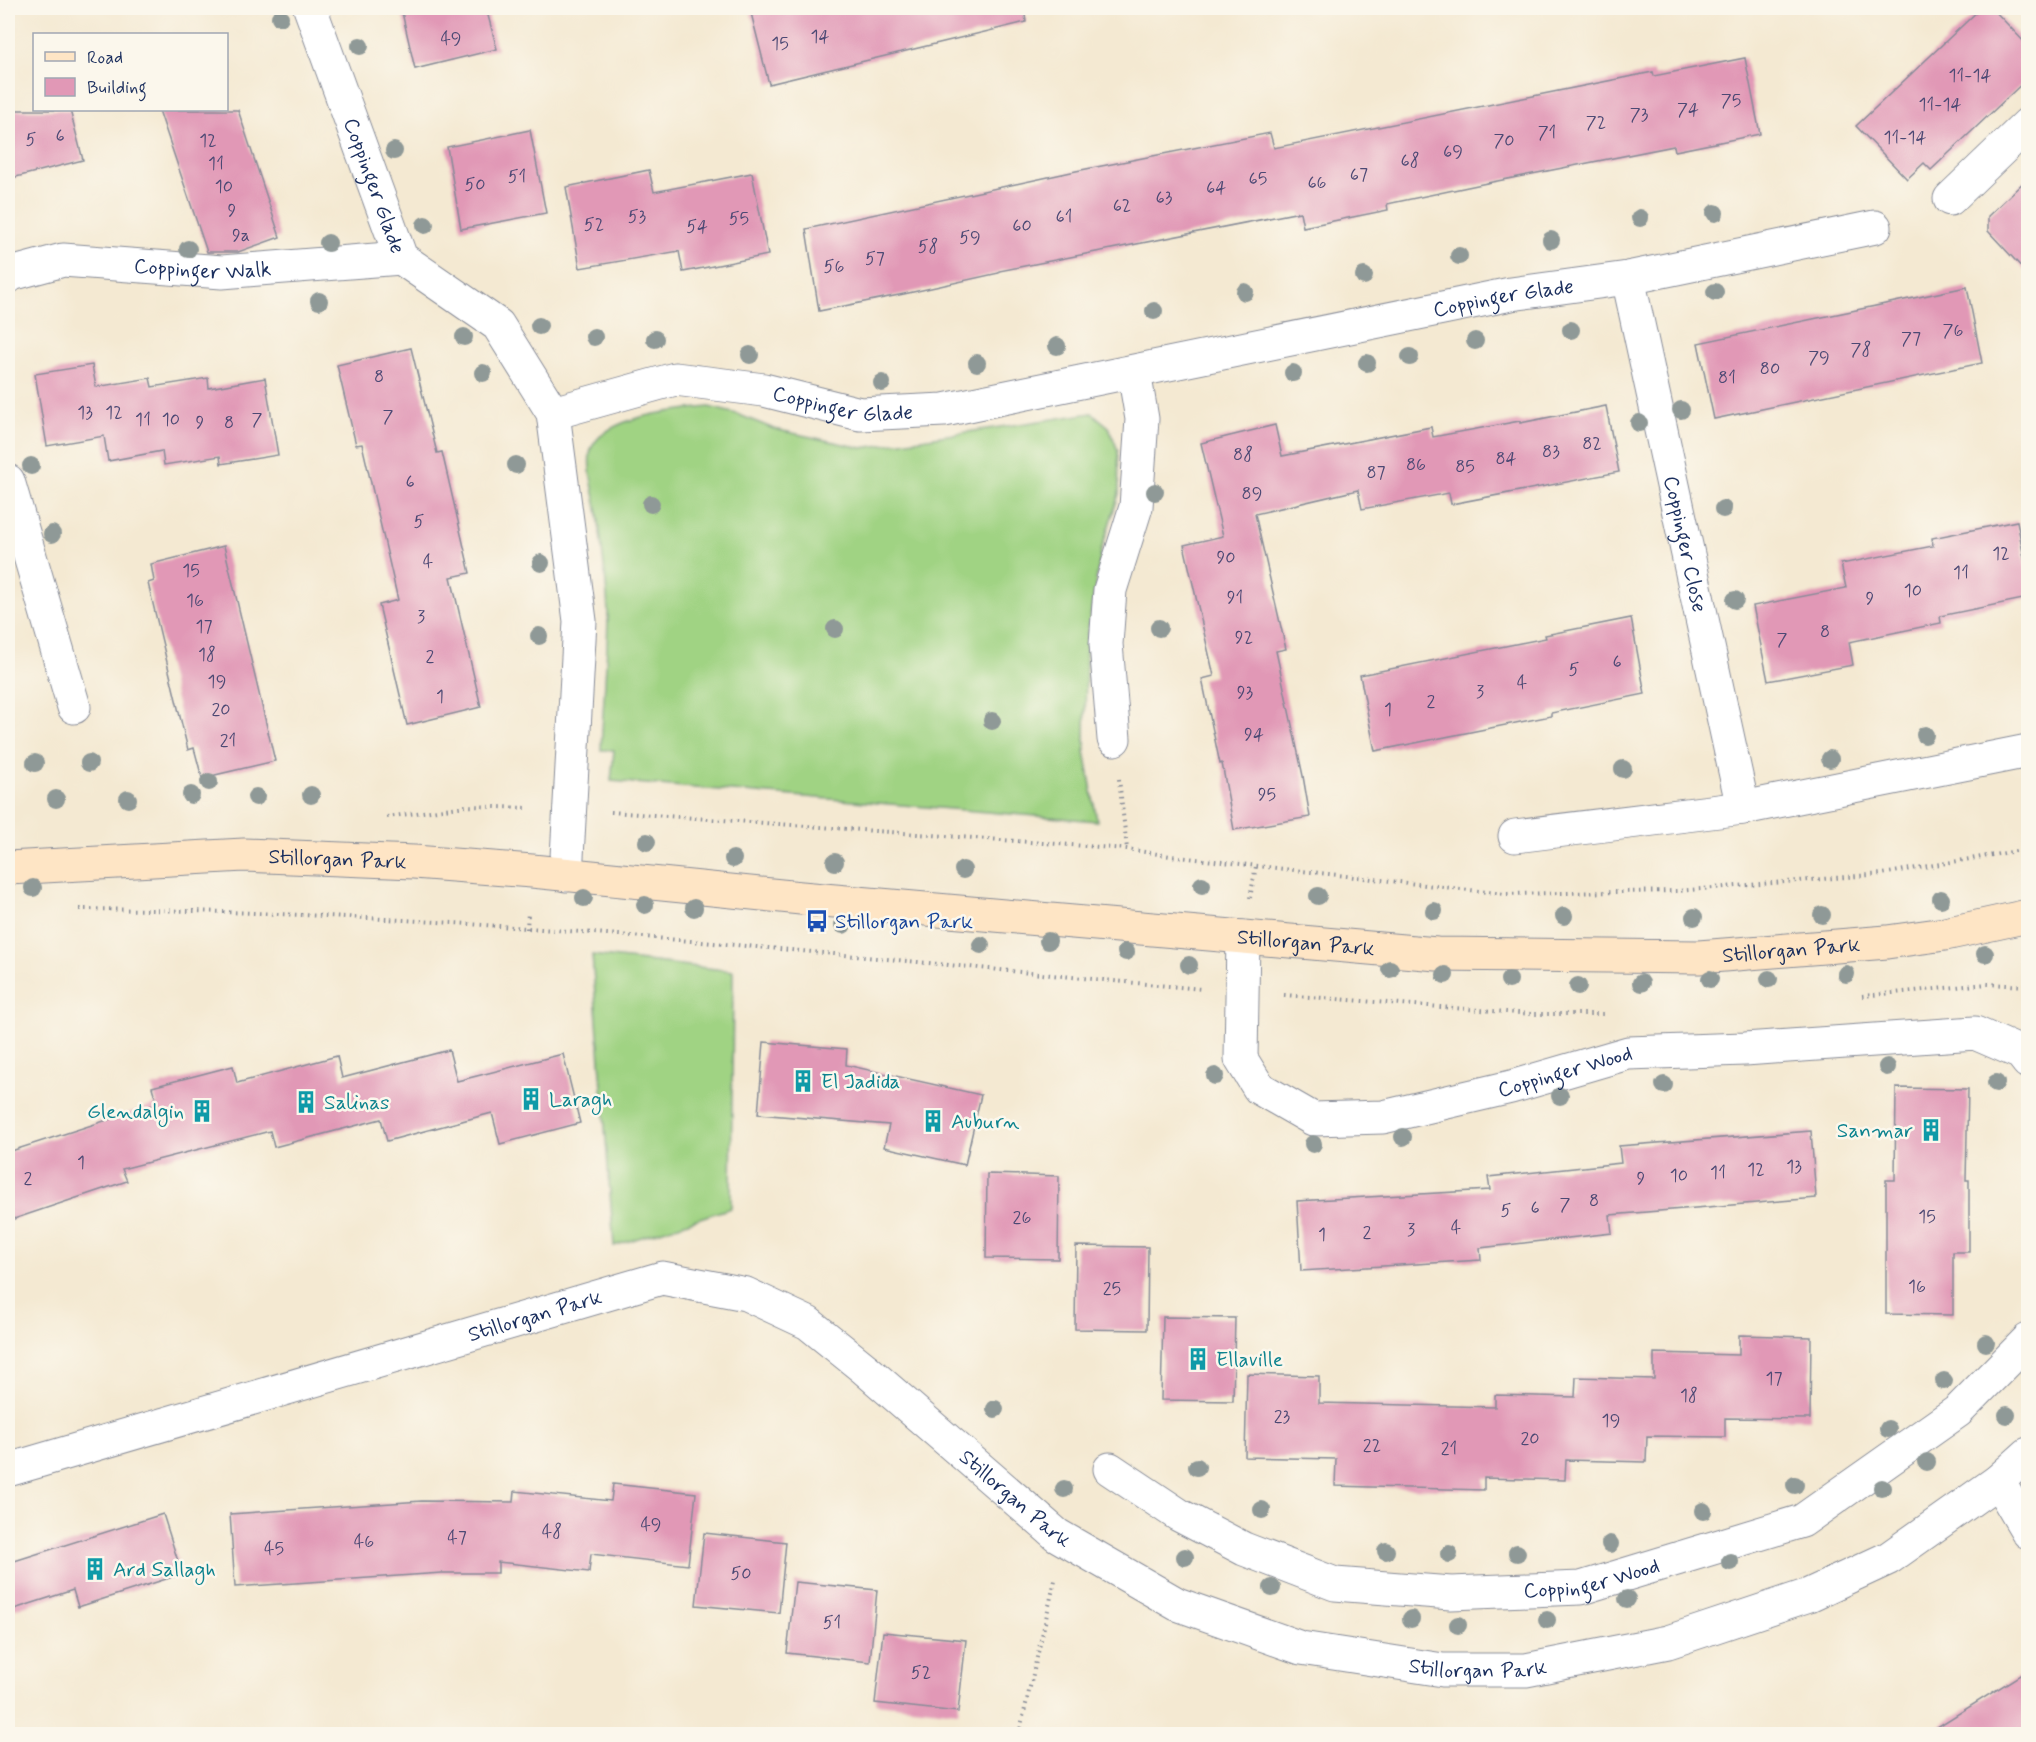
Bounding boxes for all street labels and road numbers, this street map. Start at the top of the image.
street label: Coppinger Glade [336,114,411,258]
street label: Coppinger Walk [133,252,272,287]
street label: Coppinger Glade [1431,273,1576,325]
street label: Coppinger Glade [770,380,914,429]
street label: Coppinger Close [1656,473,1713,615]
street label: Stillorgan Park [268,843,407,877]
street label: Stillorgan Park [1236,923,1376,963]
street label: Stillorgan Park [1721,931,1861,970]
street label: Coppinger Wood [1495,1040,1636,1105]
street label: Stillorgan Park [465,1283,605,1349]
street label: Stillorgan Park [953,1444,1075,1555]
street label: Coppinger Wood [1523,1552,1663,1605]
street label: Stillorgan Park [1407,1652,1549,1685]

